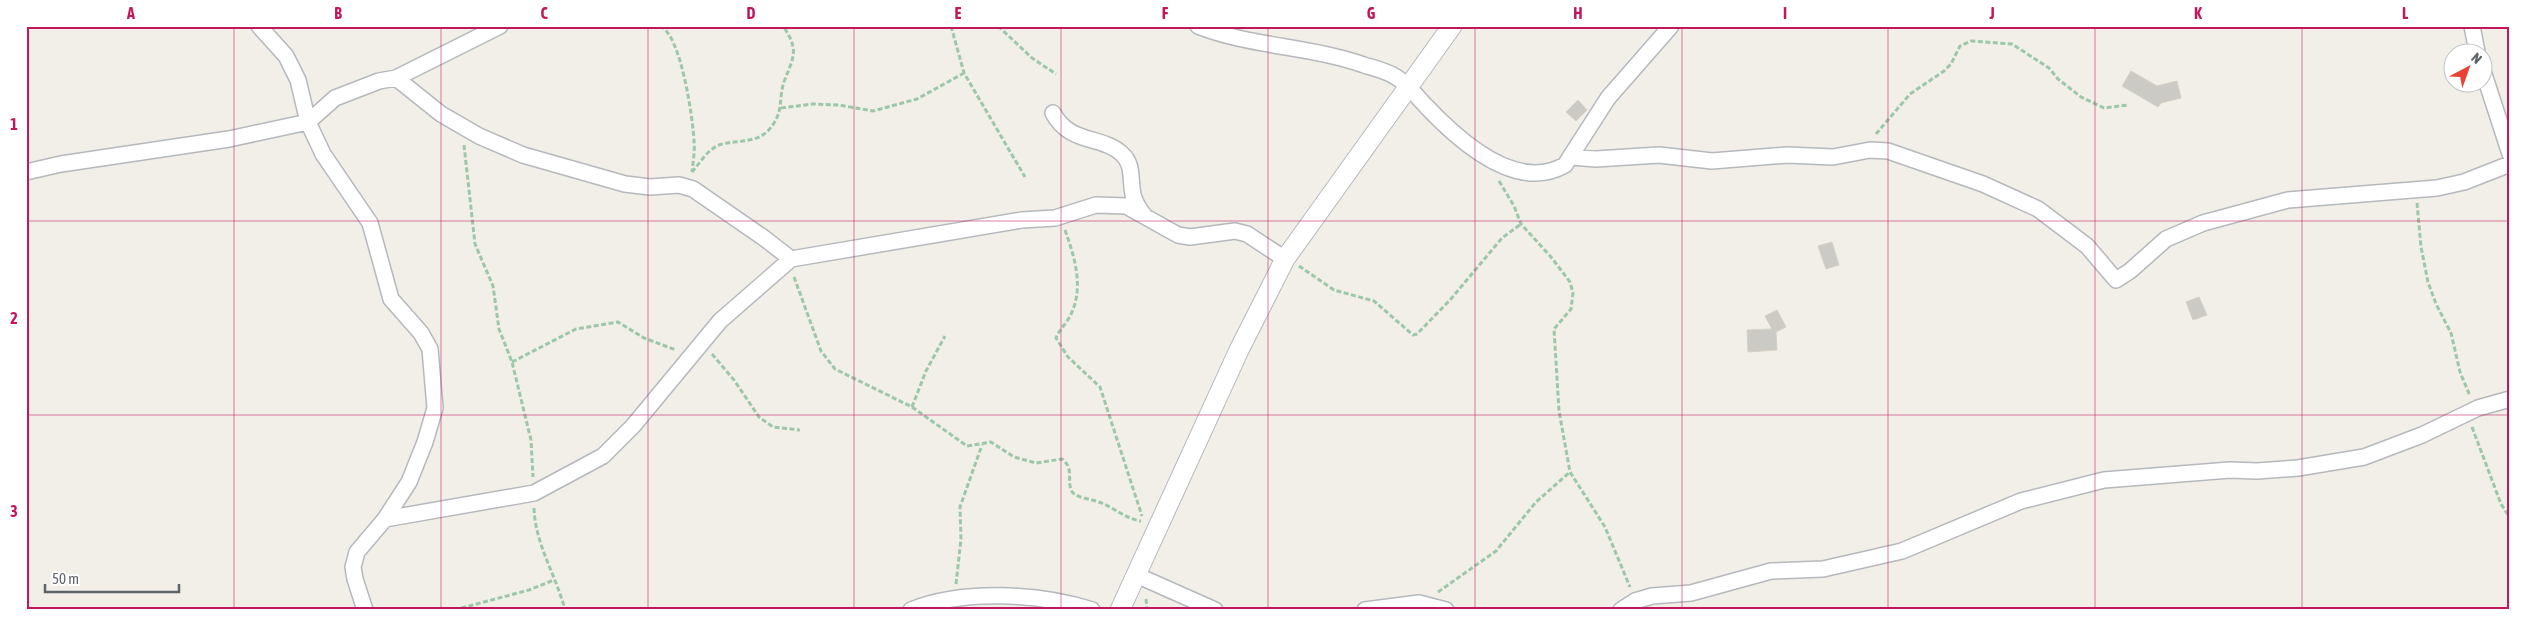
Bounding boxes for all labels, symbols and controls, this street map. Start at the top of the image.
text: A [126,4,135,22]
text: B [334,4,342,22]
text: C [540,4,548,22]
text: D [747,4,756,22]
text: E [955,4,962,22]
text: F [1162,4,1169,22]
text: G [1367,4,1376,22]
text: H [1573,4,1583,22]
text: I [1783,4,1787,22]
text: J [1988,4,1995,22]
text: K [2194,4,2202,22]
text: L [2402,4,2409,22]
north arrow [2444,42,2494,92]
text: N [2468,49,2485,67]
text: 1 [10,115,18,133]
text: 2 [10,309,18,327]
text: 3 [10,502,18,520]
scale bar [45,561,179,593]
text: 50 m [52,570,79,587]

